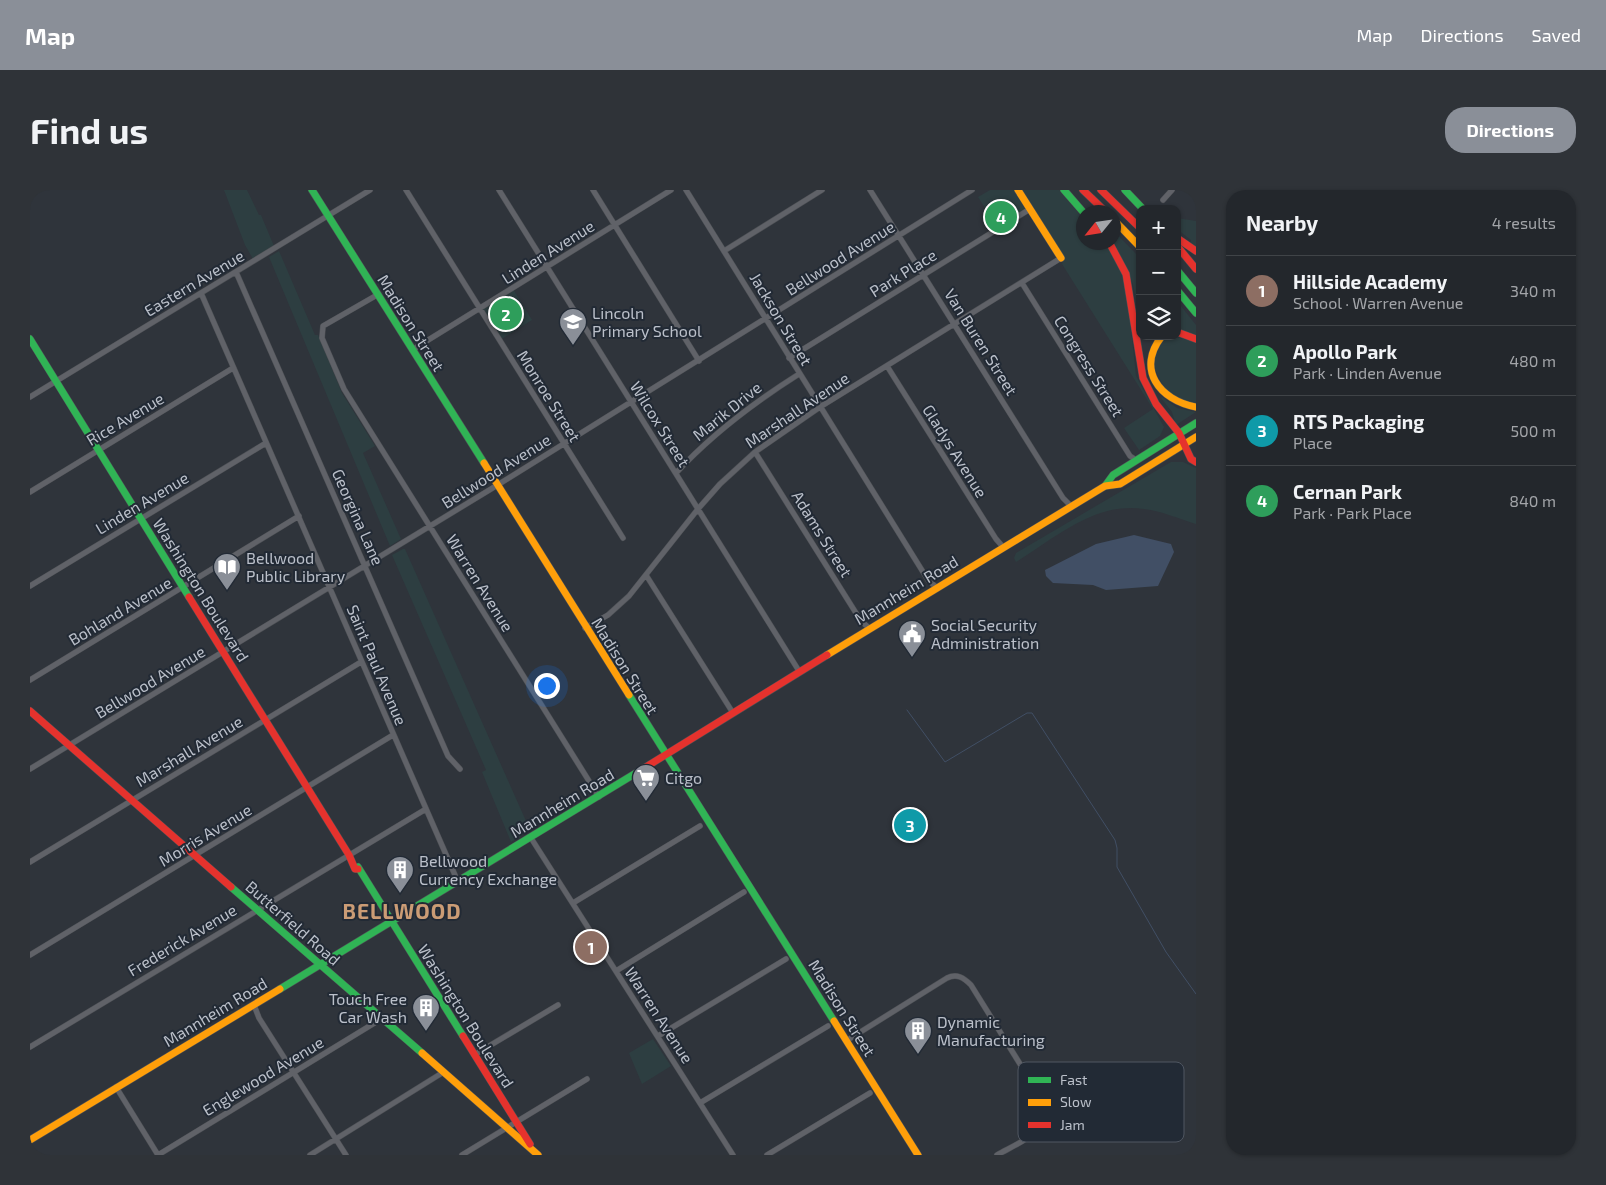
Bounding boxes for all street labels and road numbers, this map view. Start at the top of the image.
street label: Linden Avenue [498,216,597,288]
street label: Bellwood Avenue [782,216,898,299]
street label: Eastern Avenue [140,245,247,320]
street label: Park Place [866,245,940,301]
street label: Jackson Street [746,269,817,369]
street label: Madison Street [374,271,449,375]
street label: Van Buren Street [941,285,1022,399]
street label: Congress Street [1051,312,1128,420]
street label: Monroe Street [514,346,585,445]
street label: Marshall Avenue [741,368,852,451]
street label: Marik Drive [689,377,765,444]
street label: Wilcox Street [627,378,694,470]
street label: Rice Avenue [83,388,167,449]
street label: Gladys Avenue [919,401,992,501]
street label: Bellwood Avenue [438,429,554,512]
street label: Georgina Lane [329,466,388,568]
street label: Linden Avenue [92,467,192,538]
street label: Adams Street [788,487,856,580]
street label: Washington Boulevard [150,515,253,665]
street label: Warren Avenue [443,531,518,635]
street label: Mannheim Road [850,551,961,628]
street label: Bohland Avenue [65,572,175,649]
street label: Saint Paul Avenue [343,602,411,728]
street label: Madison Street [588,614,663,718]
street label: Bellwood Avenue [91,641,208,722]
street label: Marshall Avenue [132,711,246,790]
street label: Mannheim Road [506,764,617,841]
street label: Morris Avenue [155,799,255,870]
street label: Butterfield Road [242,876,344,969]
street label: Frederick Avenue [124,900,240,980]
street label: Washington Boulevard [415,941,518,1091]
street label: Madison Street [805,956,880,1060]
street label: Warren Avenue [621,963,698,1066]
street label: Mannheim Road [159,973,270,1050]
street label: Englewood Avenue [199,1032,327,1119]

